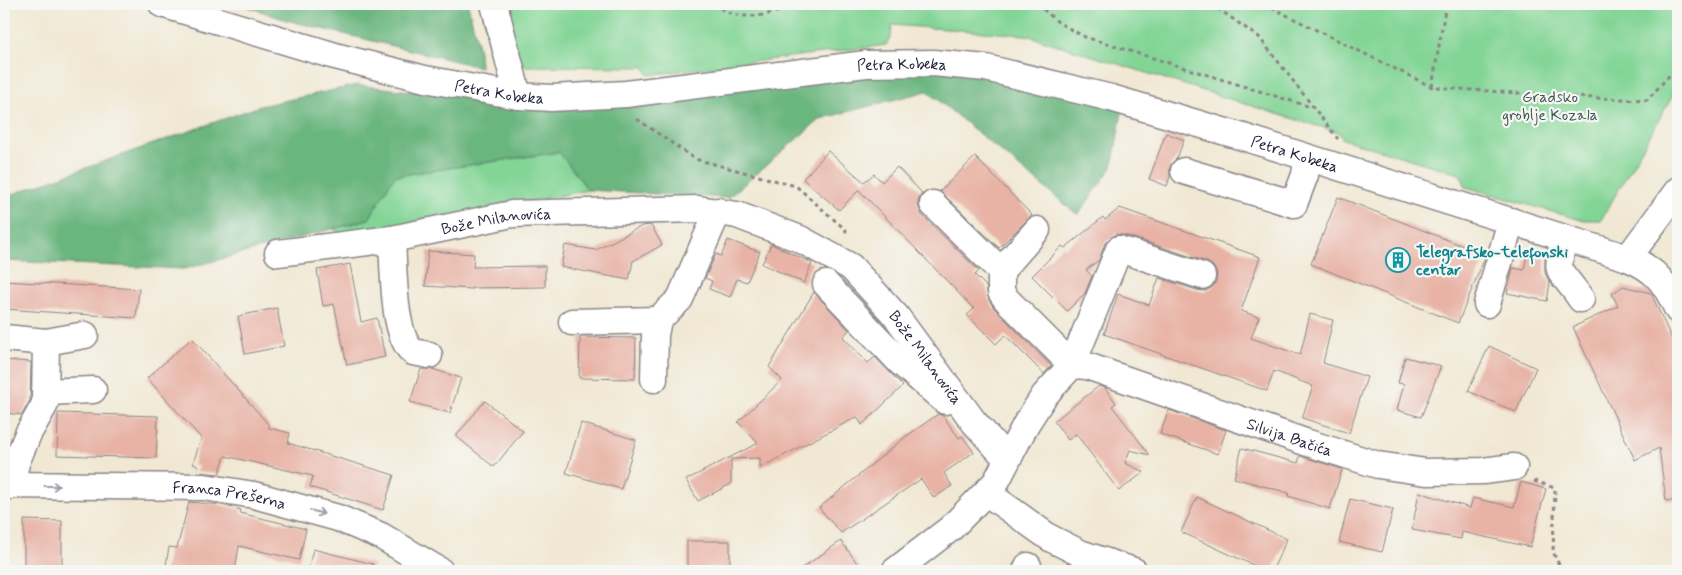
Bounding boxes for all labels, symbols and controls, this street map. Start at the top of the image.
street label: Petra Kobeka [856,54,948,77]
street label: Petra Kobeka [453,76,545,110]
park label: Gradsko groblje Kozala [1502,87,1598,126]
street label: Petra Kobeka [1248,131,1341,178]
street label: Bože Milanovića [439,204,552,240]
place label: Telegrafsko-telefonski centar [1416,242,1569,281]
building icon: Telegrafsko-telefonski centar [1385,247,1411,273]
street label: Bože Milanovića [883,307,967,409]
street label: Silvija Bačića [1244,413,1335,462]
street label: Franca Prešerna [172,478,288,515]
one-way arrow [44,481,60,491]
one-way arrow [309,508,325,518]

